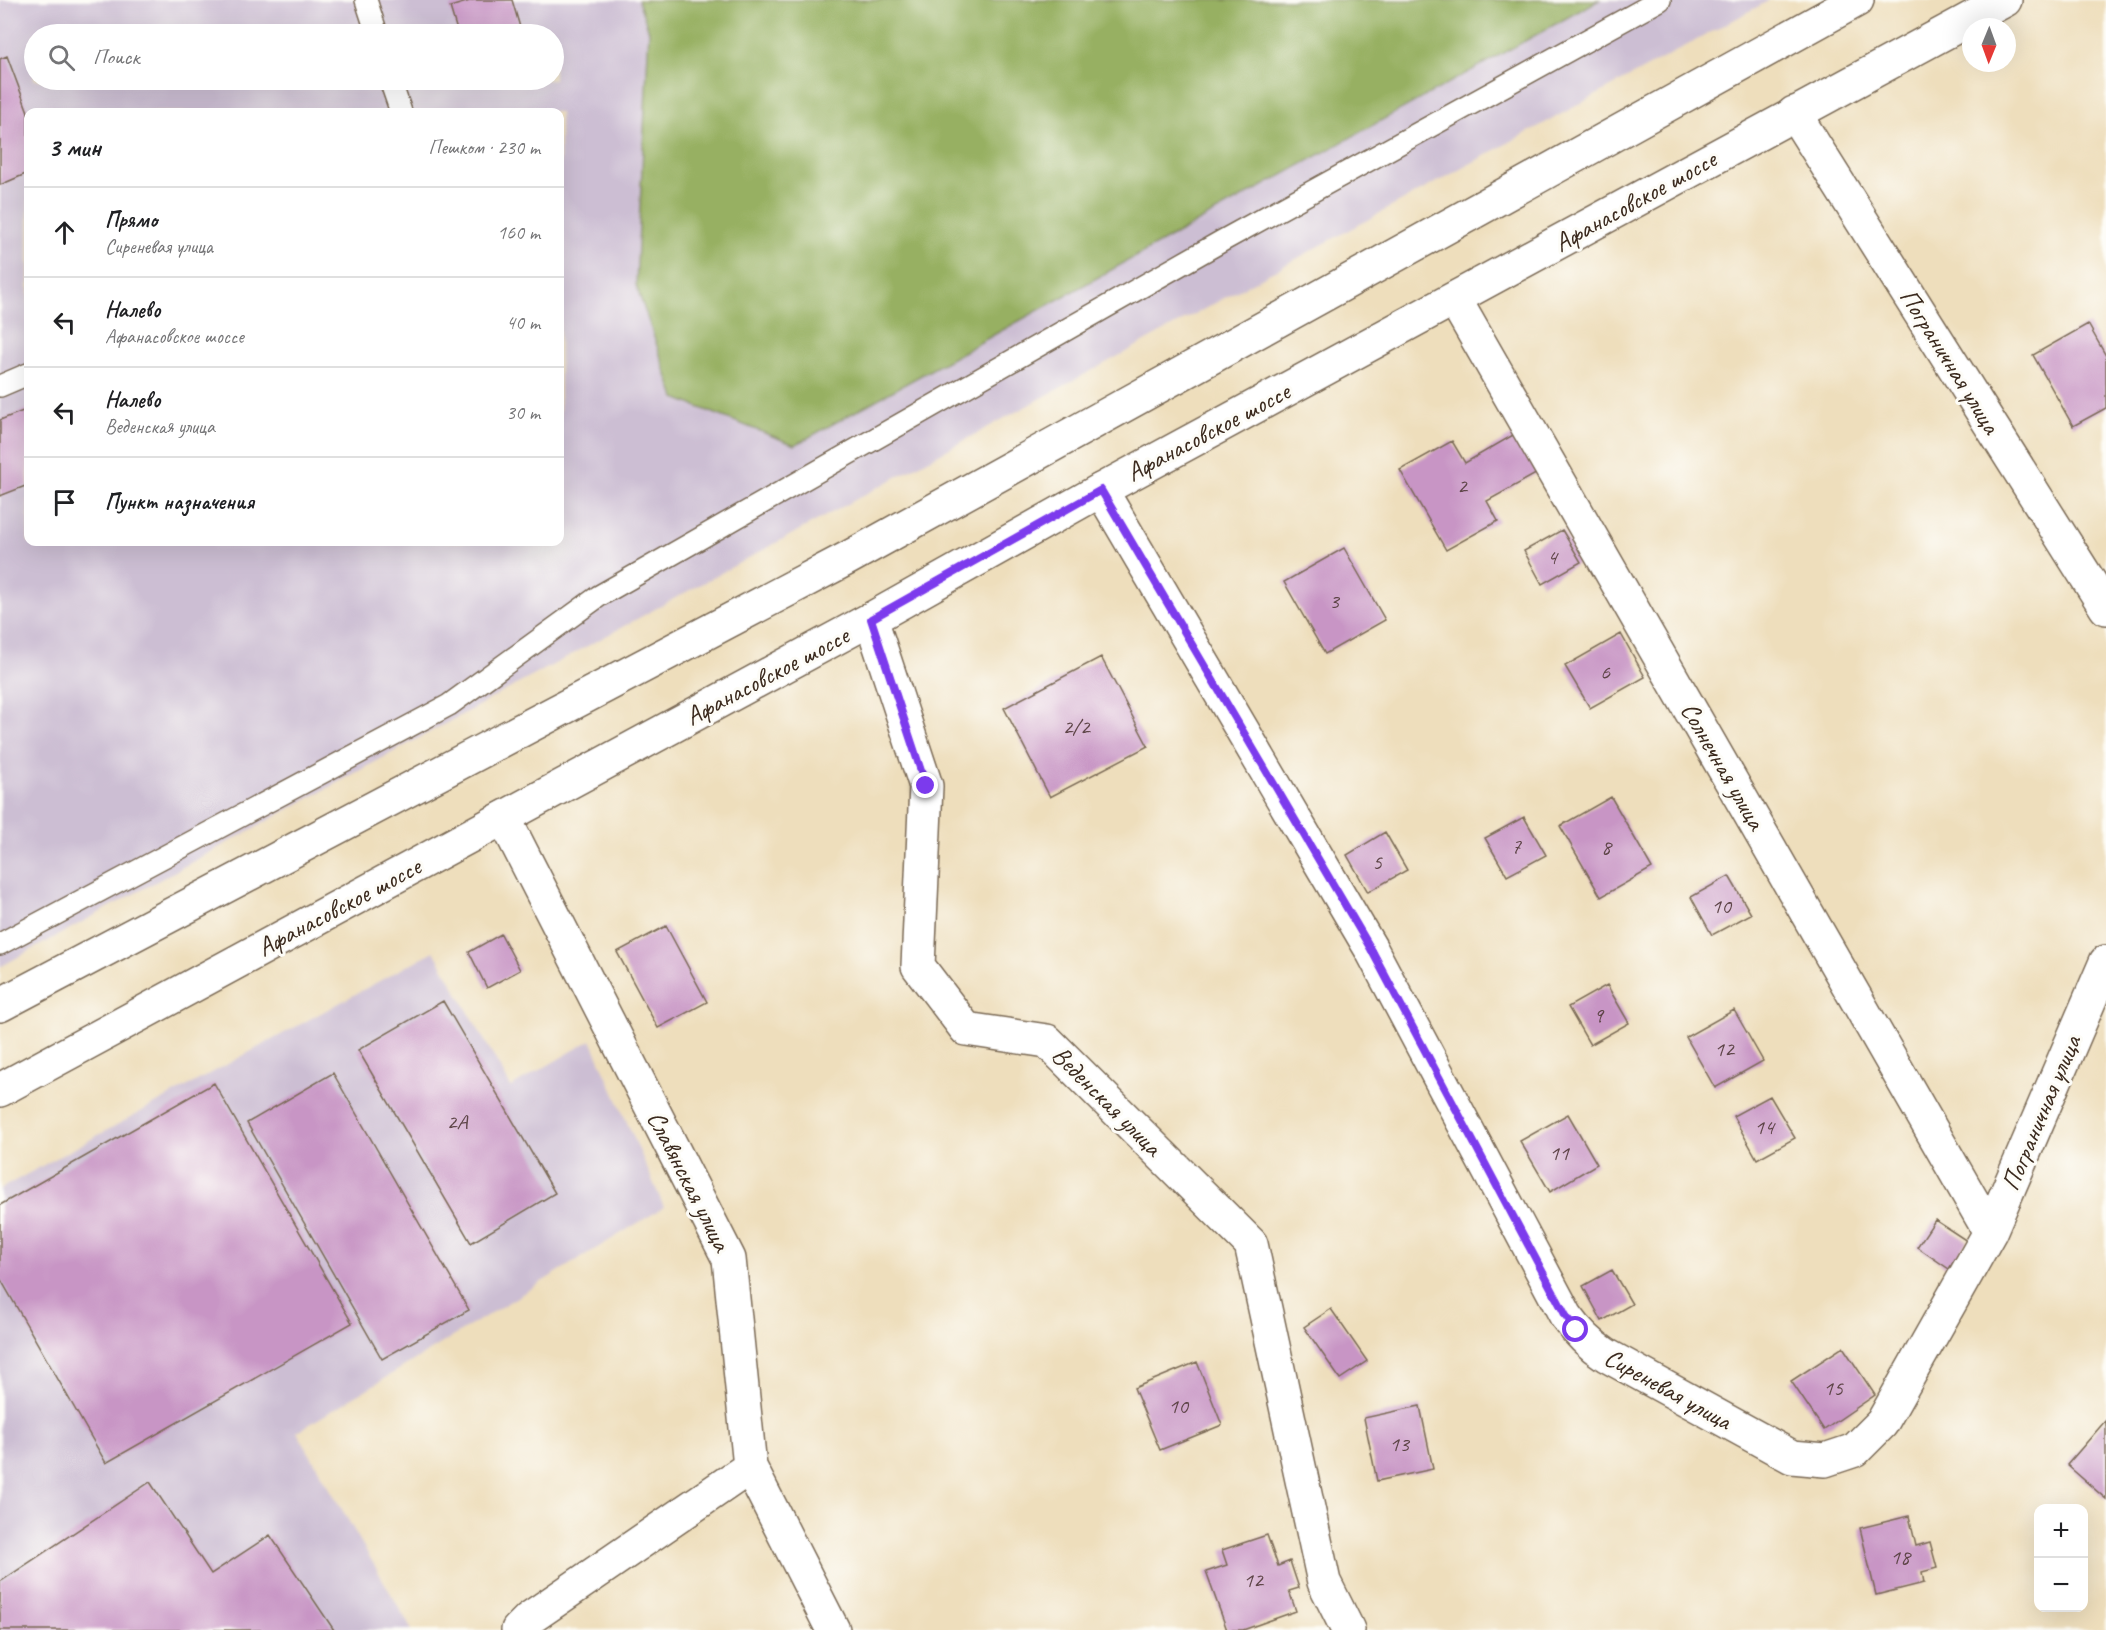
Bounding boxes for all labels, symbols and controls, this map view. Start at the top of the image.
north arrow [1962,18,2016,72]
search box [24,24,564,90]
icon: search [45,41,78,74]
text: Поиск [93,43,139,71]
text: 3 мин [48,131,101,164]
text: Пешком · 230 m [428,135,540,160]
street label: Афанасовское шоссе [1548,142,1724,259]
text: Прямо [105,206,157,234]
icon: ahead [48,216,81,249]
text: 160 m [497,220,540,245]
text: Сиреневая улица [105,234,213,259]
street label: Пограничная улица [1892,282,2009,441]
text: Налево [105,296,161,324]
icon: left [48,306,81,339]
text: 40 m [506,310,540,335]
text: Афанасовское шоссе [105,324,244,349]
street label: Афанасовское шоссе [1121,374,1298,489]
text: Налево [105,386,161,414]
icon: left [48,396,81,429]
text: 30 m [506,400,540,425]
text: Веденская улица [105,414,215,439]
house number: 2 [1457,472,1469,500]
icon: arrive [48,486,81,519]
text: Пункт назначения [105,488,254,516]
house number: 4 [1547,543,1559,571]
house number: 3 [1329,587,1341,615]
street label: Афанасовское шоссе [680,618,857,733]
house number: 6 [1600,658,1611,686]
street label: Солнечная улица [1673,696,1774,837]
house number: 2/2 [1062,713,1092,741]
route end [912,772,938,798]
house number: 7 [1511,832,1522,860]
house number: 8 [1601,833,1613,861]
house number: 5 [1372,848,1383,876]
street label: Афанасовское шоссе [252,849,429,964]
house number: 10 [1711,892,1733,920]
house number: 9 [1593,1001,1605,1029]
street label: Пограничная улица [1994,1029,2089,1195]
house number: 12 [1714,1035,1736,1063]
street label: Веденская улица [1045,1039,1170,1164]
street label: Славянская улица [640,1105,739,1258]
house number: 2А [447,1108,468,1136]
house number: 14 [1754,1113,1776,1141]
house number: 11 [1549,1139,1570,1167]
route start [1562,1316,1588,1342]
street label: Сиреневая улица [1599,1341,1739,1438]
house number: 15 [1823,1374,1844,1402]
house number: 10 [1168,1392,1190,1420]
house number: 13 [1389,1430,1411,1458]
map controls [2034,1504,2088,1612]
button: + [2034,1504,2088,1558]
house number: 18 [1890,1543,1912,1571]
button: − [2034,1558,2088,1612]
house number: 12 [1243,1566,1265,1594]

